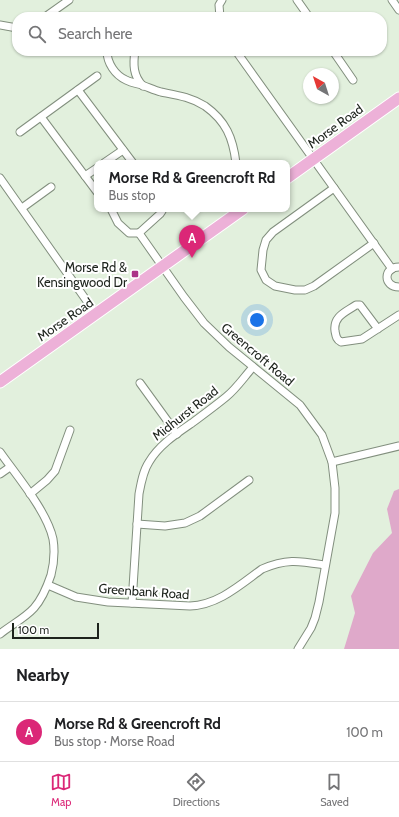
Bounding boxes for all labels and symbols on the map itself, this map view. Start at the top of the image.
north arrow [303,68,339,104]
street label: Morse Road [304,100,366,152]
pin: A [179,225,205,258]
place label: Morse Rd & Kensingwood Dr [37,259,128,290]
marker: Morse Rd & Kensingwood Dr [130,269,140,279]
street label: Morse Road [34,294,96,344]
your location [247,310,267,330]
street label: Greencroft Road [218,319,298,389]
street label: Midhurst Road [149,382,221,444]
street label: Greenbank Road [98,580,190,602]
scale bar [12,621,99,640]

